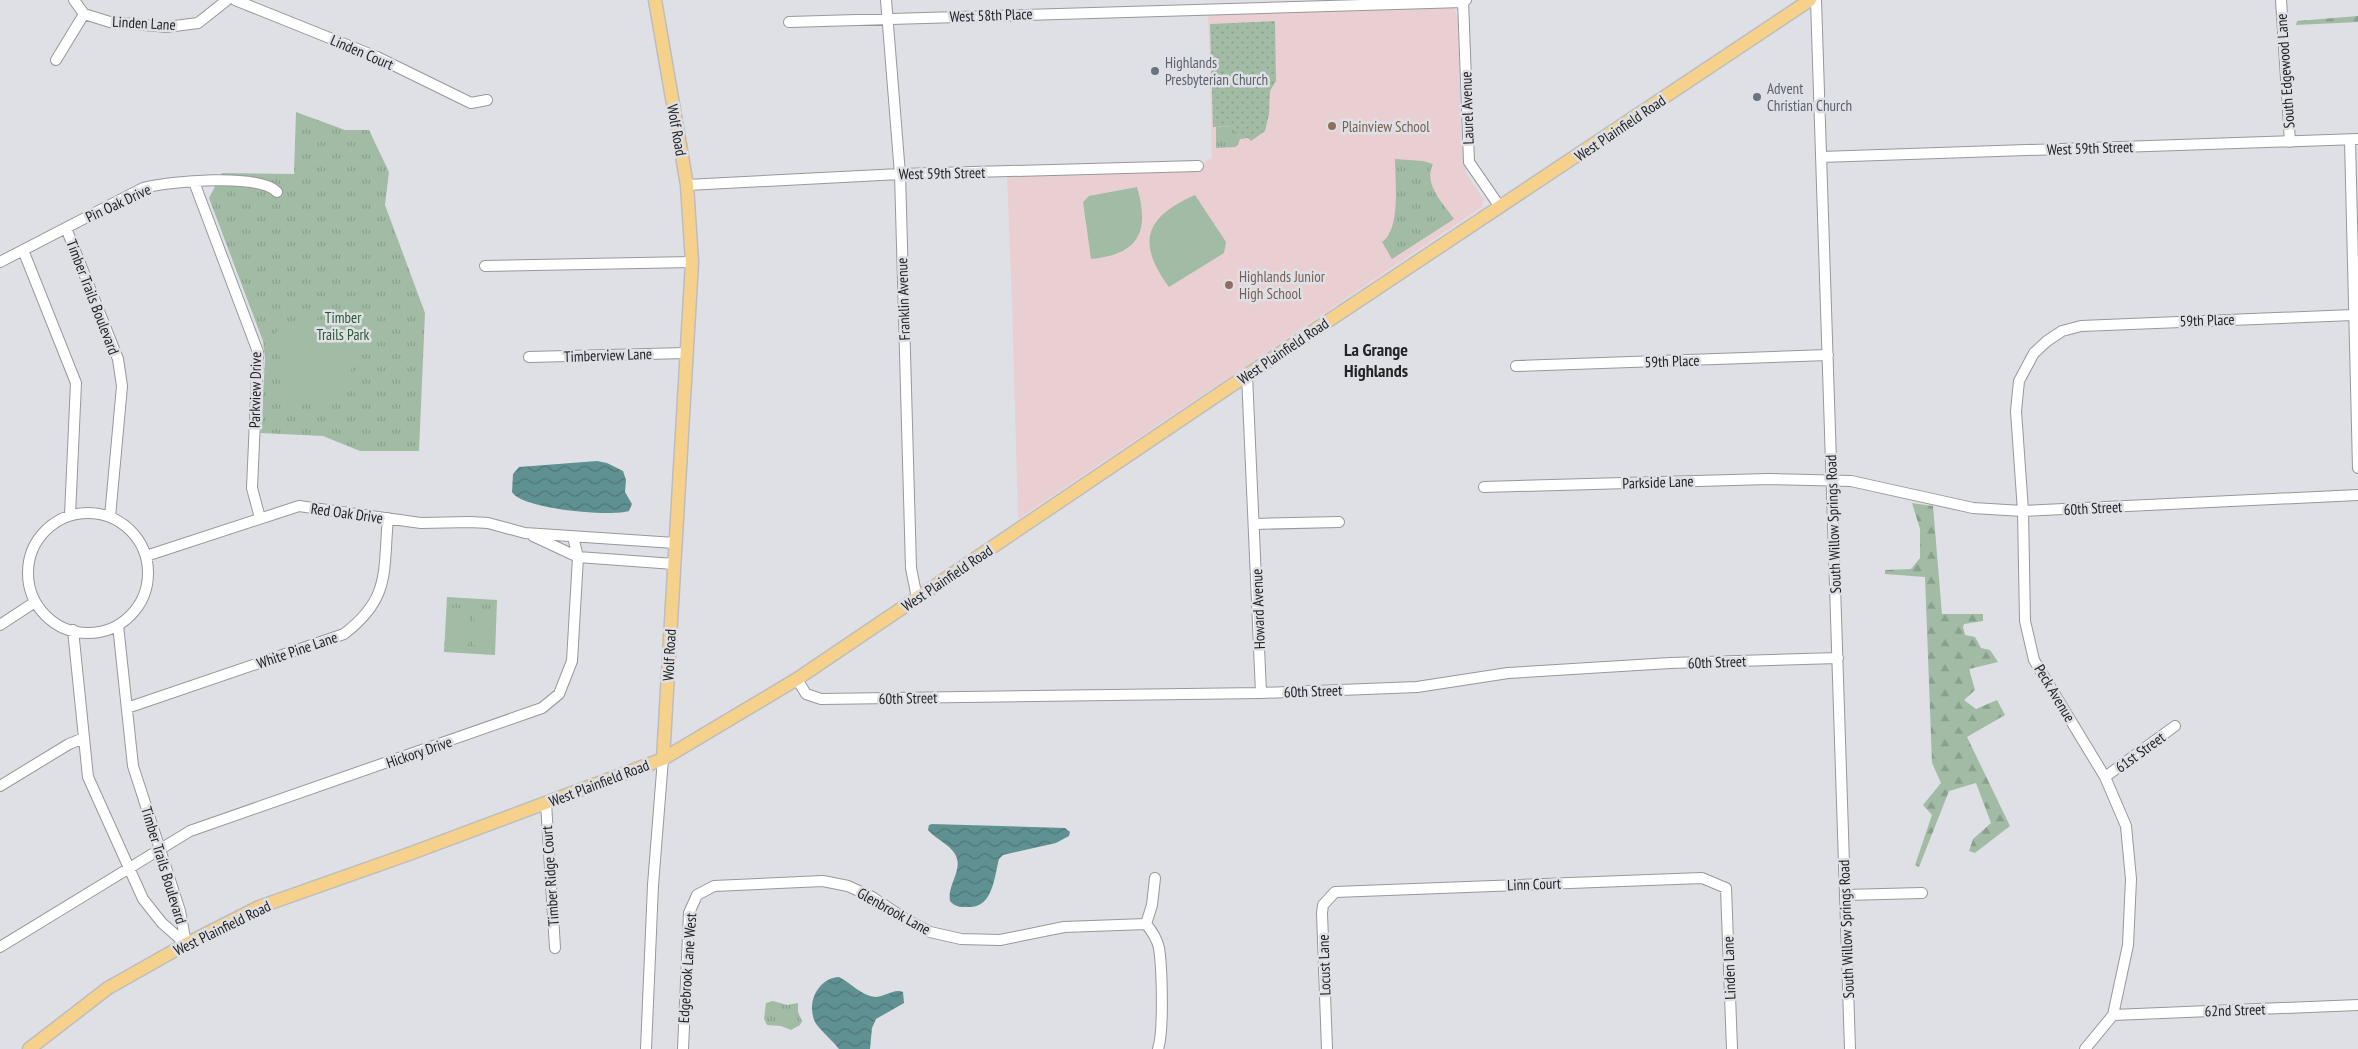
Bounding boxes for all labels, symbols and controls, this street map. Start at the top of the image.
street label: West 58th Place [949,4,1033,26]
street label: Linden Lane [112,12,176,34]
street label: South Edgewood Lane [2272,13,2298,129]
street label: Linden Court [328,30,396,74]
place label: Highlands Presbyterian Church [1165,53,1268,89]
marker: Highlands Presbyterian Church [1149,65,1161,77]
street label: Laurel Avenue [1456,71,1478,145]
place label: Advent Christian Church [1767,79,1852,115]
street label: West Plainfield Road [1571,91,1669,165]
marker: Advent Christian Church [1751,91,1763,103]
street label: Wolf Road [663,103,691,157]
place label: Plainview School [1342,117,1430,136]
marker: Plainview School [1326,120,1338,132]
street label: West 59th Street [2046,137,2134,159]
street label: West 59th Street [899,163,985,183]
street label: Pin Oak Drive [82,180,154,226]
street label: Timber Trails Boulevard [62,237,124,357]
street label: Franklin Avenue [892,257,914,341]
place label: Highlands Junior High School [1239,267,1326,303]
marker: Highlands Junior High School [1223,279,1235,291]
park label: Timber Trails Park [317,308,370,344]
street label: 59th Place [2179,310,2235,330]
street label: West Plainfield Road [1234,314,1332,388]
district label: La Grange Highlands [1344,338,1408,382]
street label: Timberview Lane [564,344,652,366]
street label: 59th Place [1644,351,1700,371]
street label: Parkview Drive [245,352,265,428]
street label: South Willow Springs Road [1821,454,1845,594]
street label: Parkside Lane [1622,471,1694,493]
street label: 60th Street [2063,497,2123,519]
street label: Red Oak Drive [310,499,384,527]
street label: West Plainfield Road [898,541,996,615]
street label: Howard Avenue [1247,568,1269,650]
street label: White Pine Lane [254,627,340,673]
street label: Wolf Road [658,628,680,682]
street label: 60th Street [1687,651,1747,673]
street label: Peck Avenue [2030,661,2080,725]
street label: 60th Street [1283,680,1343,702]
street label: 60th Street [879,688,937,708]
street label: 61st Street [2111,728,2169,776]
street label: Hickory Drive [384,732,454,772]
street label: West Plainfield Road [546,755,652,811]
street label: Timber Trails Boulevard [137,804,191,926]
street label: Timber Ridge Court [537,825,563,927]
street label: South Willow Springs Road [1834,859,1858,999]
street label: Linn Court [1507,874,1561,894]
street label: Glenbrook Lane [854,883,934,939]
street label: West Plainfield Road [170,896,274,960]
street label: Edgebrook Lane West [674,912,700,1024]
street label: Locust Lane [1313,934,1335,996]
street label: Linden Lane [1718,936,1740,1000]
street label: 62nd Street [2204,999,2266,1021]

